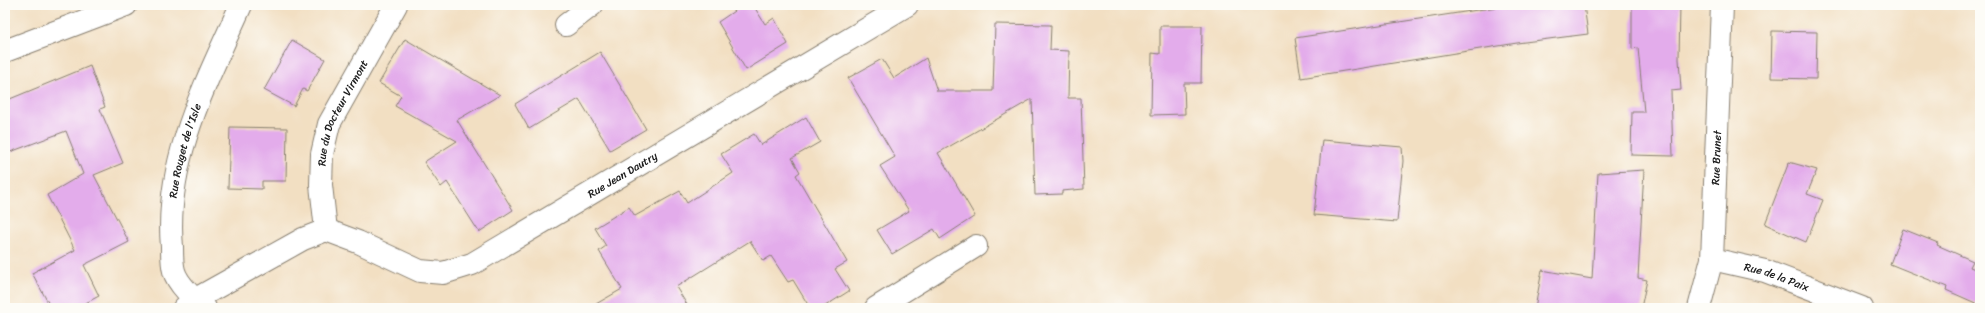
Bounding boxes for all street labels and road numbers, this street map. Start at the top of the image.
street label: Rue du Docteur Virmont [312,56,373,166]
street label: Rue Rouget de l'Isle [163,100,207,199]
street label: Rue Brunet [1705,130,1727,185]
street label: Rue Jean Dautry [583,146,661,203]
street label: Rue de la Paix [1742,257,1812,297]

